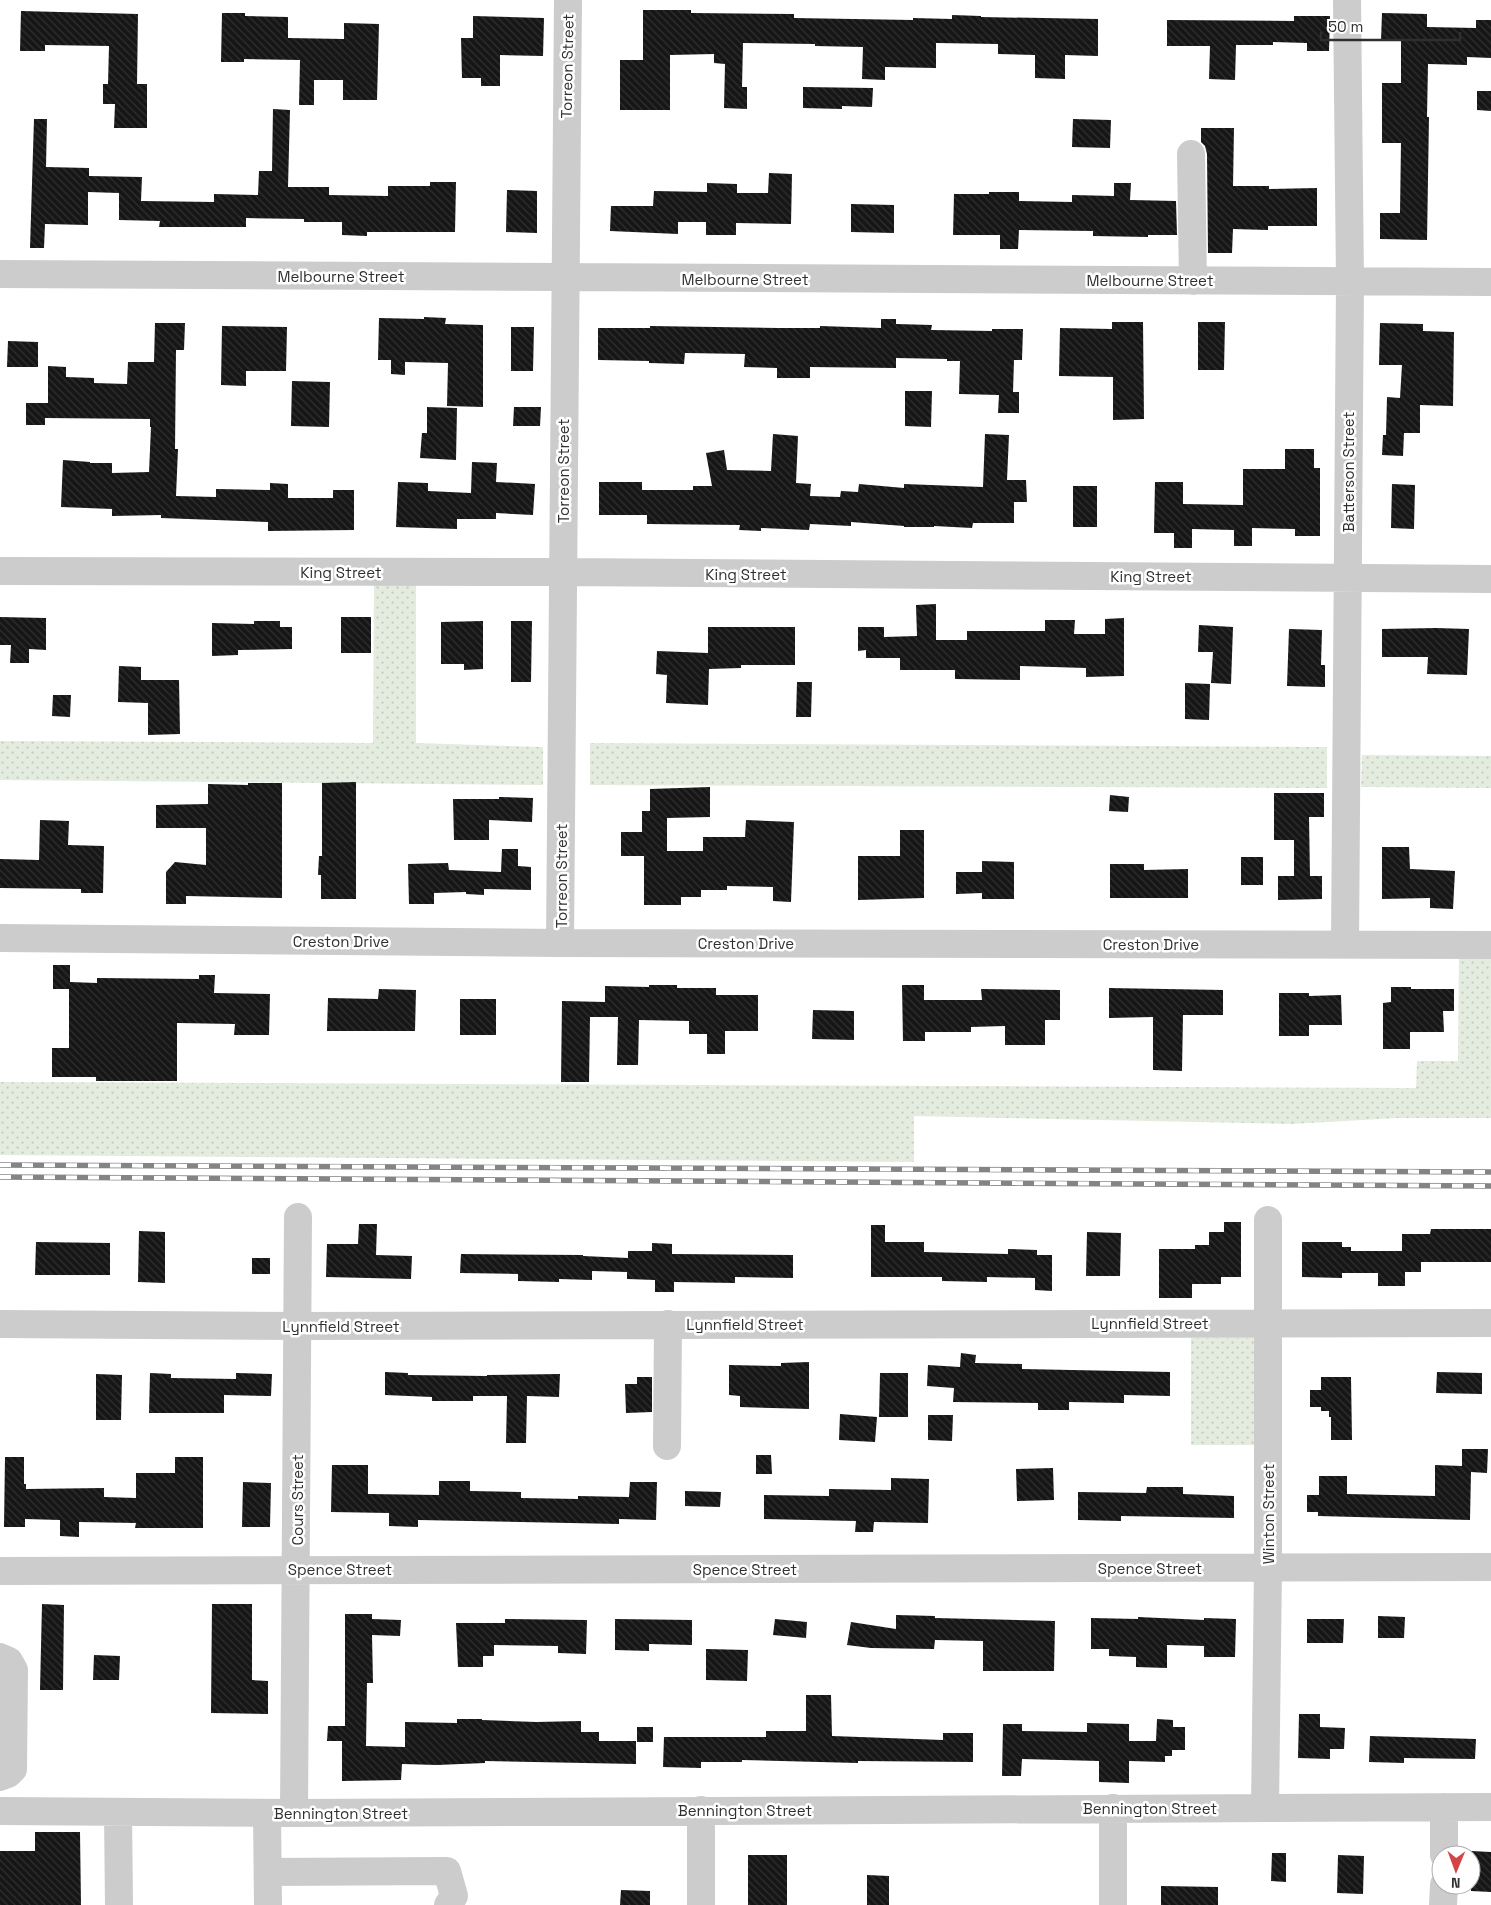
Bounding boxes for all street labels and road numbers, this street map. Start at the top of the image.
street label: Torreon Street [557,13,577,118]
street label: Melbourne Street [277,267,405,286]
street label: Melbourne Street [681,270,809,289]
street label: Melbourne Street [1086,271,1214,290]
street label: Batterson Street [1339,412,1358,532]
street label: Torreon Street [554,419,573,523]
street label: King Street [300,563,382,582]
street label: King Street [705,565,787,584]
street label: King Street [1110,567,1192,586]
street label: Torreon Street [552,824,571,928]
street label: Creston Drive [293,932,389,951]
street label: Creston Drive [698,934,794,953]
street label: Creston Drive [1103,935,1199,954]
street label: Lynnfield Street [1091,1314,1209,1333]
street label: Lynnfield Street [686,1315,804,1334]
street label: Lynnfield Street [282,1317,400,1336]
street label: Cours Street [288,1454,307,1546]
street label: Winton Street [1259,1464,1278,1564]
street label: Spence Street [1098,1559,1202,1578]
street label: Spence Street [288,1560,392,1579]
street label: Spence Street [693,1560,797,1579]
street label: Bennington Street [1083,1799,1217,1818]
street label: Bennington Street [678,1801,812,1820]
street label: Bennington Street [274,1804,408,1823]

